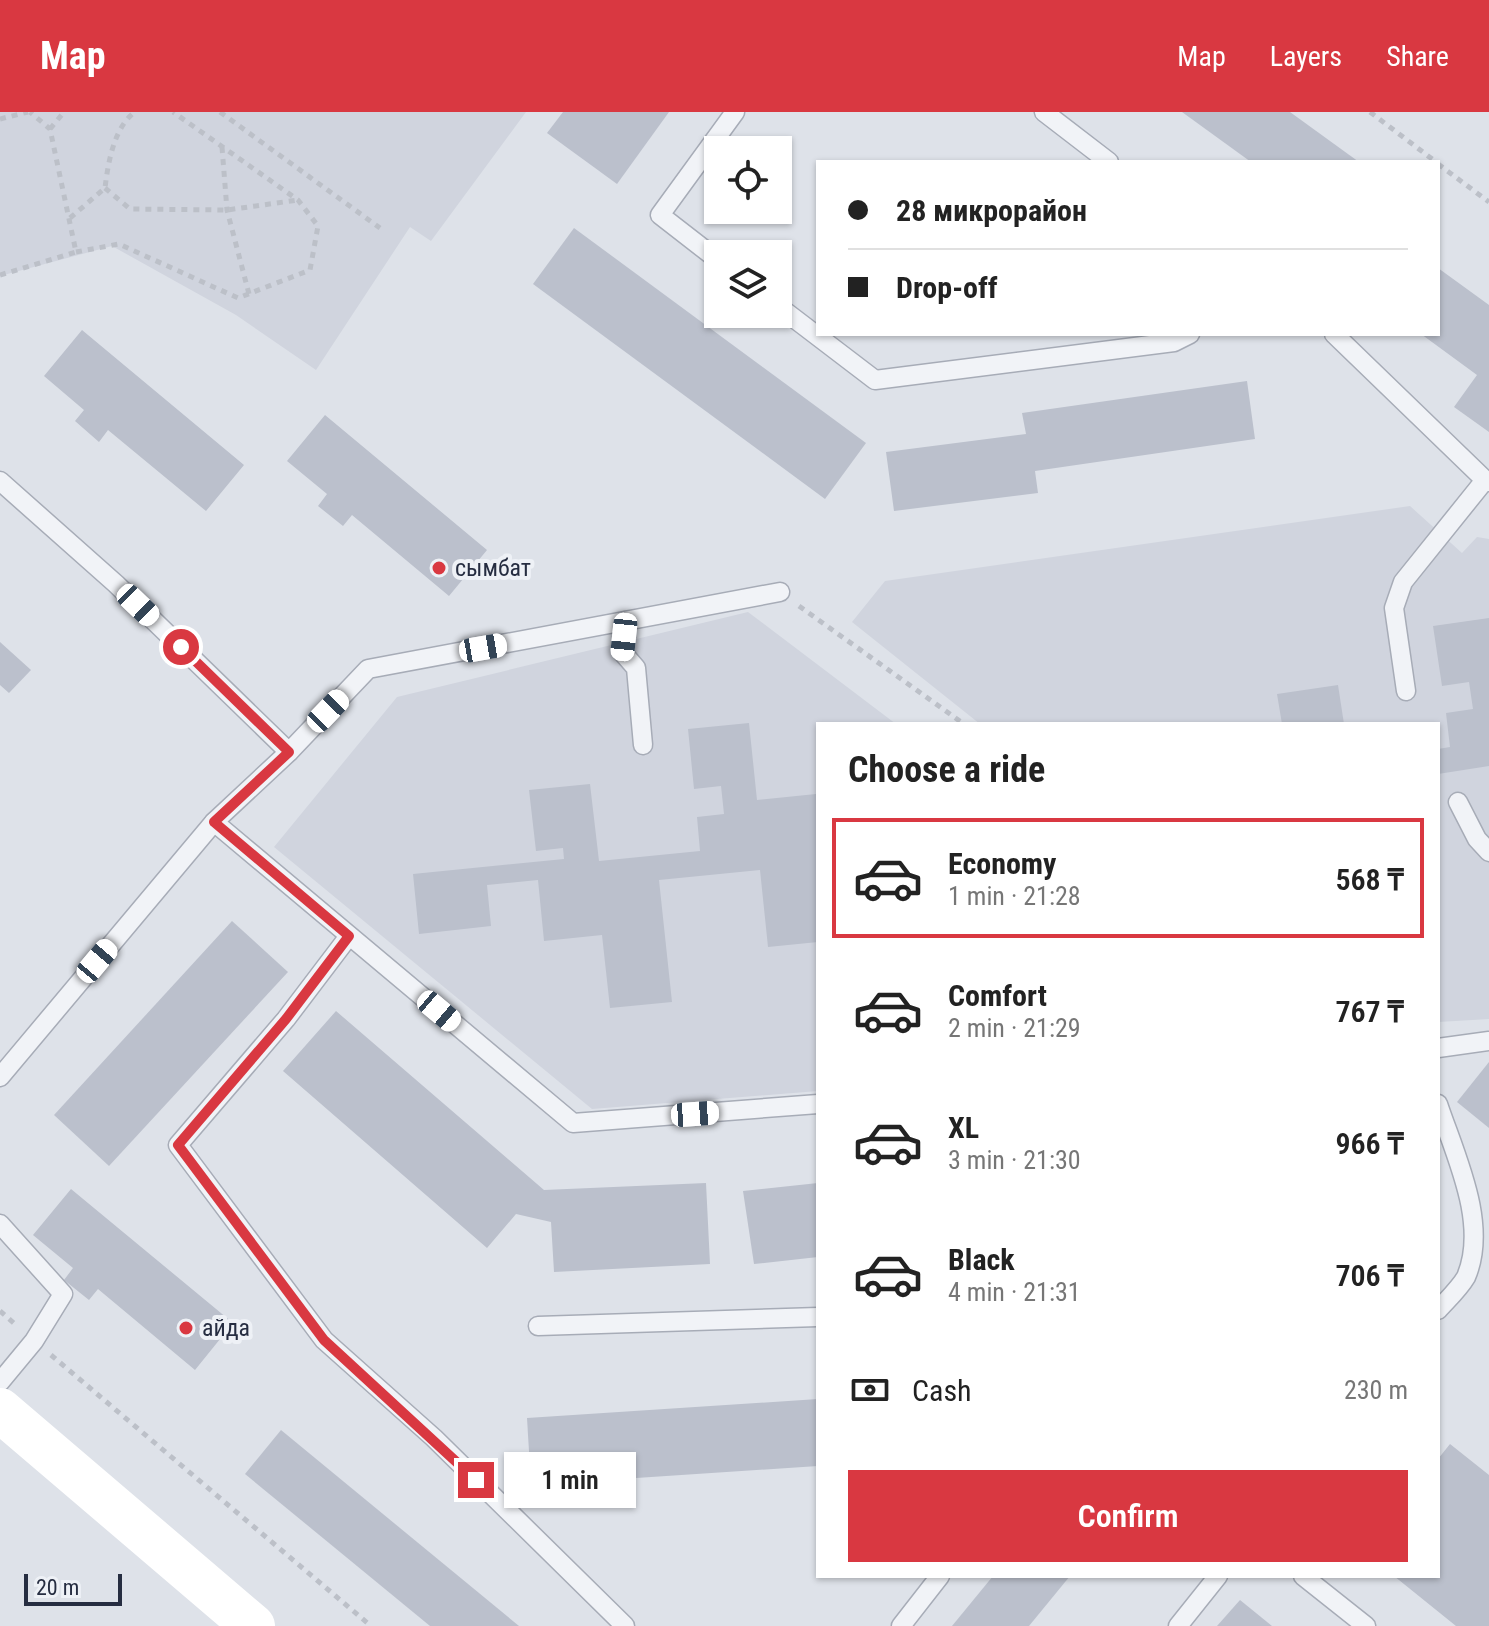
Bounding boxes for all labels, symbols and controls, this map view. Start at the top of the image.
text: Map [40,34,106,78]
text: Map [1177,40,1226,73]
text: Layers [1270,40,1342,73]
text: Share [1386,40,1449,73]
map controls [704,136,792,328]
button: locate [704,136,792,224]
text: 28 микрорайон [896,193,1087,228]
button: layers [704,240,792,328]
text: Drop-off [896,270,998,305]
place label: сымбат [455,554,531,582]
marker: сымбат [430,559,448,577]
car [112,580,164,630]
car [610,612,638,662]
route start [163,629,199,665]
car [457,632,509,664]
car [303,685,353,737]
text: Choose a ride [848,749,1045,791]
icon: car [852,842,924,914]
text: Economy [948,846,1056,881]
text: 568 ₸ [1335,862,1404,897]
text: 1 min · 21:28 [948,881,1081,911]
car [72,935,122,987]
icon: car [852,974,924,1046]
text: Comfort [948,978,1047,1013]
car [413,986,465,1036]
text: 767 ₸ [1335,994,1404,1029]
text: 2 min · 21:29 [948,1013,1081,1043]
car [670,1100,720,1128]
icon: car [852,1106,924,1178]
text: XL [948,1110,979,1145]
text: 966 ₸ [1335,1126,1404,1161]
text: 3 min · 21:30 [948,1145,1081,1175]
icon: car [852,1238,924,1310]
text: Black [948,1242,1015,1277]
text: 706 ₸ [1335,1258,1404,1293]
text: 4 min · 21:31 [948,1277,1081,1307]
place label: айда [202,1314,250,1342]
marker: айда [177,1319,195,1337]
icon: cash [848,1368,892,1412]
text: Cash [912,1373,972,1408]
text: 230 m [1344,1375,1408,1405]
callout: 1 min [504,1452,636,1508]
route end [458,1462,494,1498]
text: 1 min [541,1465,599,1495]
button: Confirm [848,1470,1408,1562]
scale bar [24,1570,122,1606]
text: 20 m [36,1575,79,1600]

